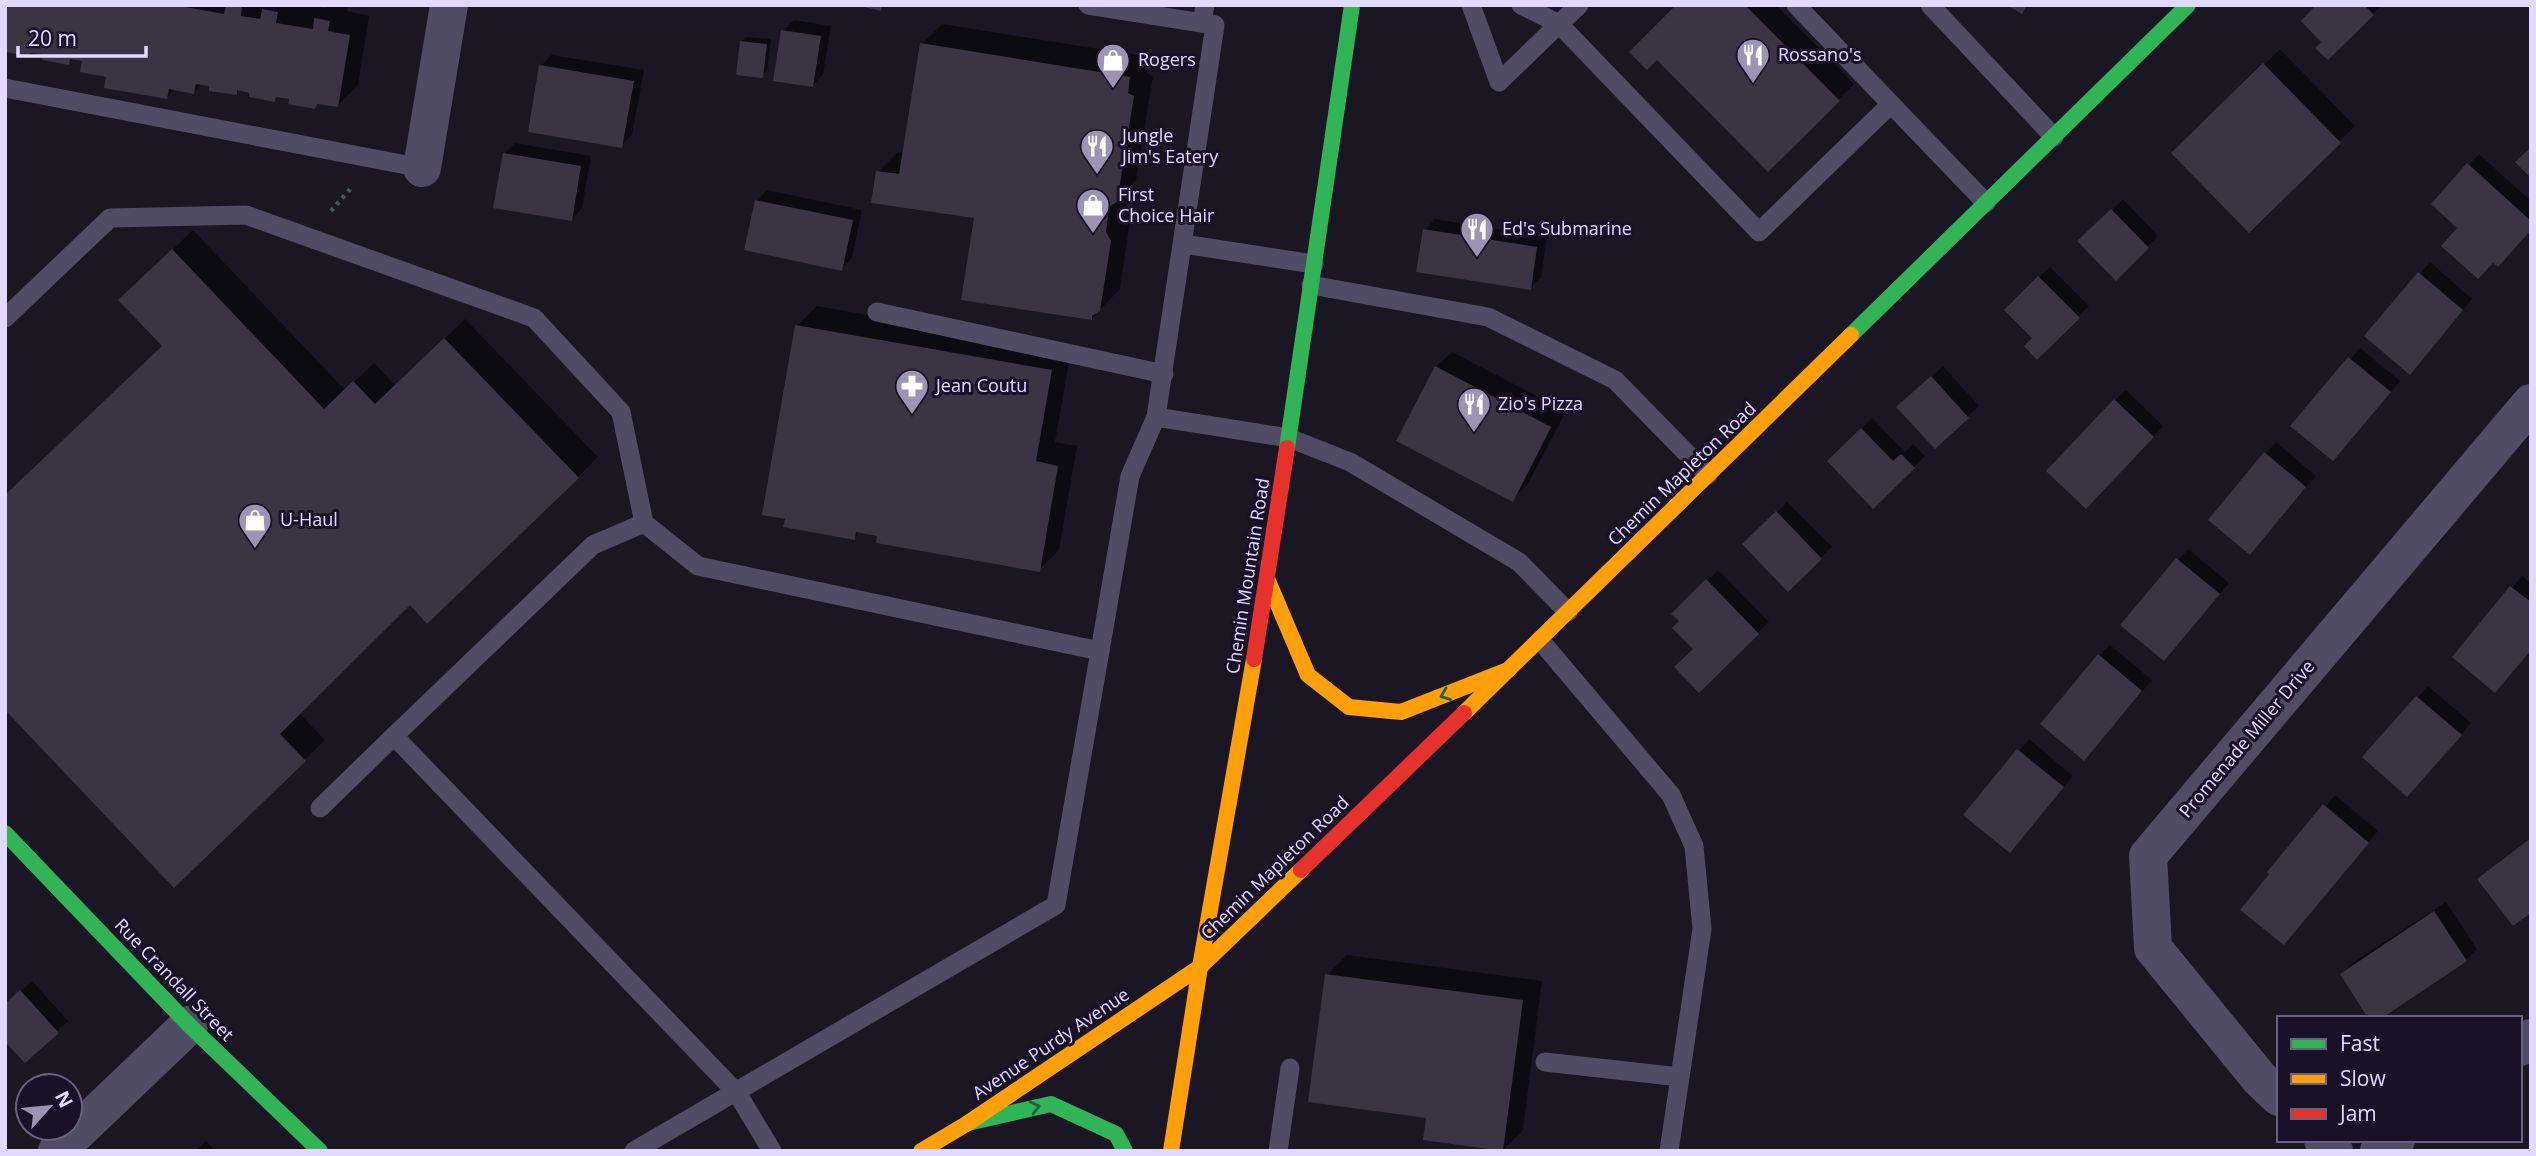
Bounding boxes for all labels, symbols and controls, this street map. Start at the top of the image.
scale bar [18,14,145,58]
text: 20 m [28,24,77,52]
restaurant icon: Rossano's [1734,36,1772,85]
shop icon: Rogers [1094,41,1132,90]
place label: Rossano's [1778,42,1862,66]
place label: Rogers [1138,47,1196,71]
place label: Jungle Jim's Eatery [1120,123,1219,168]
restaurant icon: Jungle Jim's Eatery [1078,127,1116,176]
place label: First Choice Hair [1118,182,1215,227]
shop icon: First Choice Hair [1074,186,1112,235]
restaurant icon: Ed's Submarine [1458,210,1496,259]
place label: Ed's Submarine [1502,216,1632,240]
pharmacy icon: Jean Coutu [893,367,931,416]
place label: Jean Coutu [934,373,1027,397]
restaurant icon: Zio's Pizza [1455,385,1493,434]
place label: Zio's Pizza [1498,391,1583,415]
street label: Chemin Mapleton Road [1602,396,1761,550]
street label: Chemin Mountain Road [1220,476,1274,676]
shop icon: U-Haul [236,501,274,550]
place label: U-Haul [280,507,338,531]
street label: Promenade Miller Drive [2173,655,2319,822]
one-way arrow [1439,687,1451,701]
street label: Chemin Mapleton Road [1195,790,1354,944]
street label: Rue Crandall Street [110,913,240,1046]
street label: Avenue Purdy Avenue [967,982,1133,1105]
legend [2277,1016,2522,1142]
text: Fast [2340,1029,2380,1057]
text: Slow [2340,1064,2386,1092]
north arrow [14,1072,84,1142]
text: N [49,1086,79,1112]
text: Jam [2338,1099,2377,1127]
one-way arrow [1029,1101,1041,1116]

